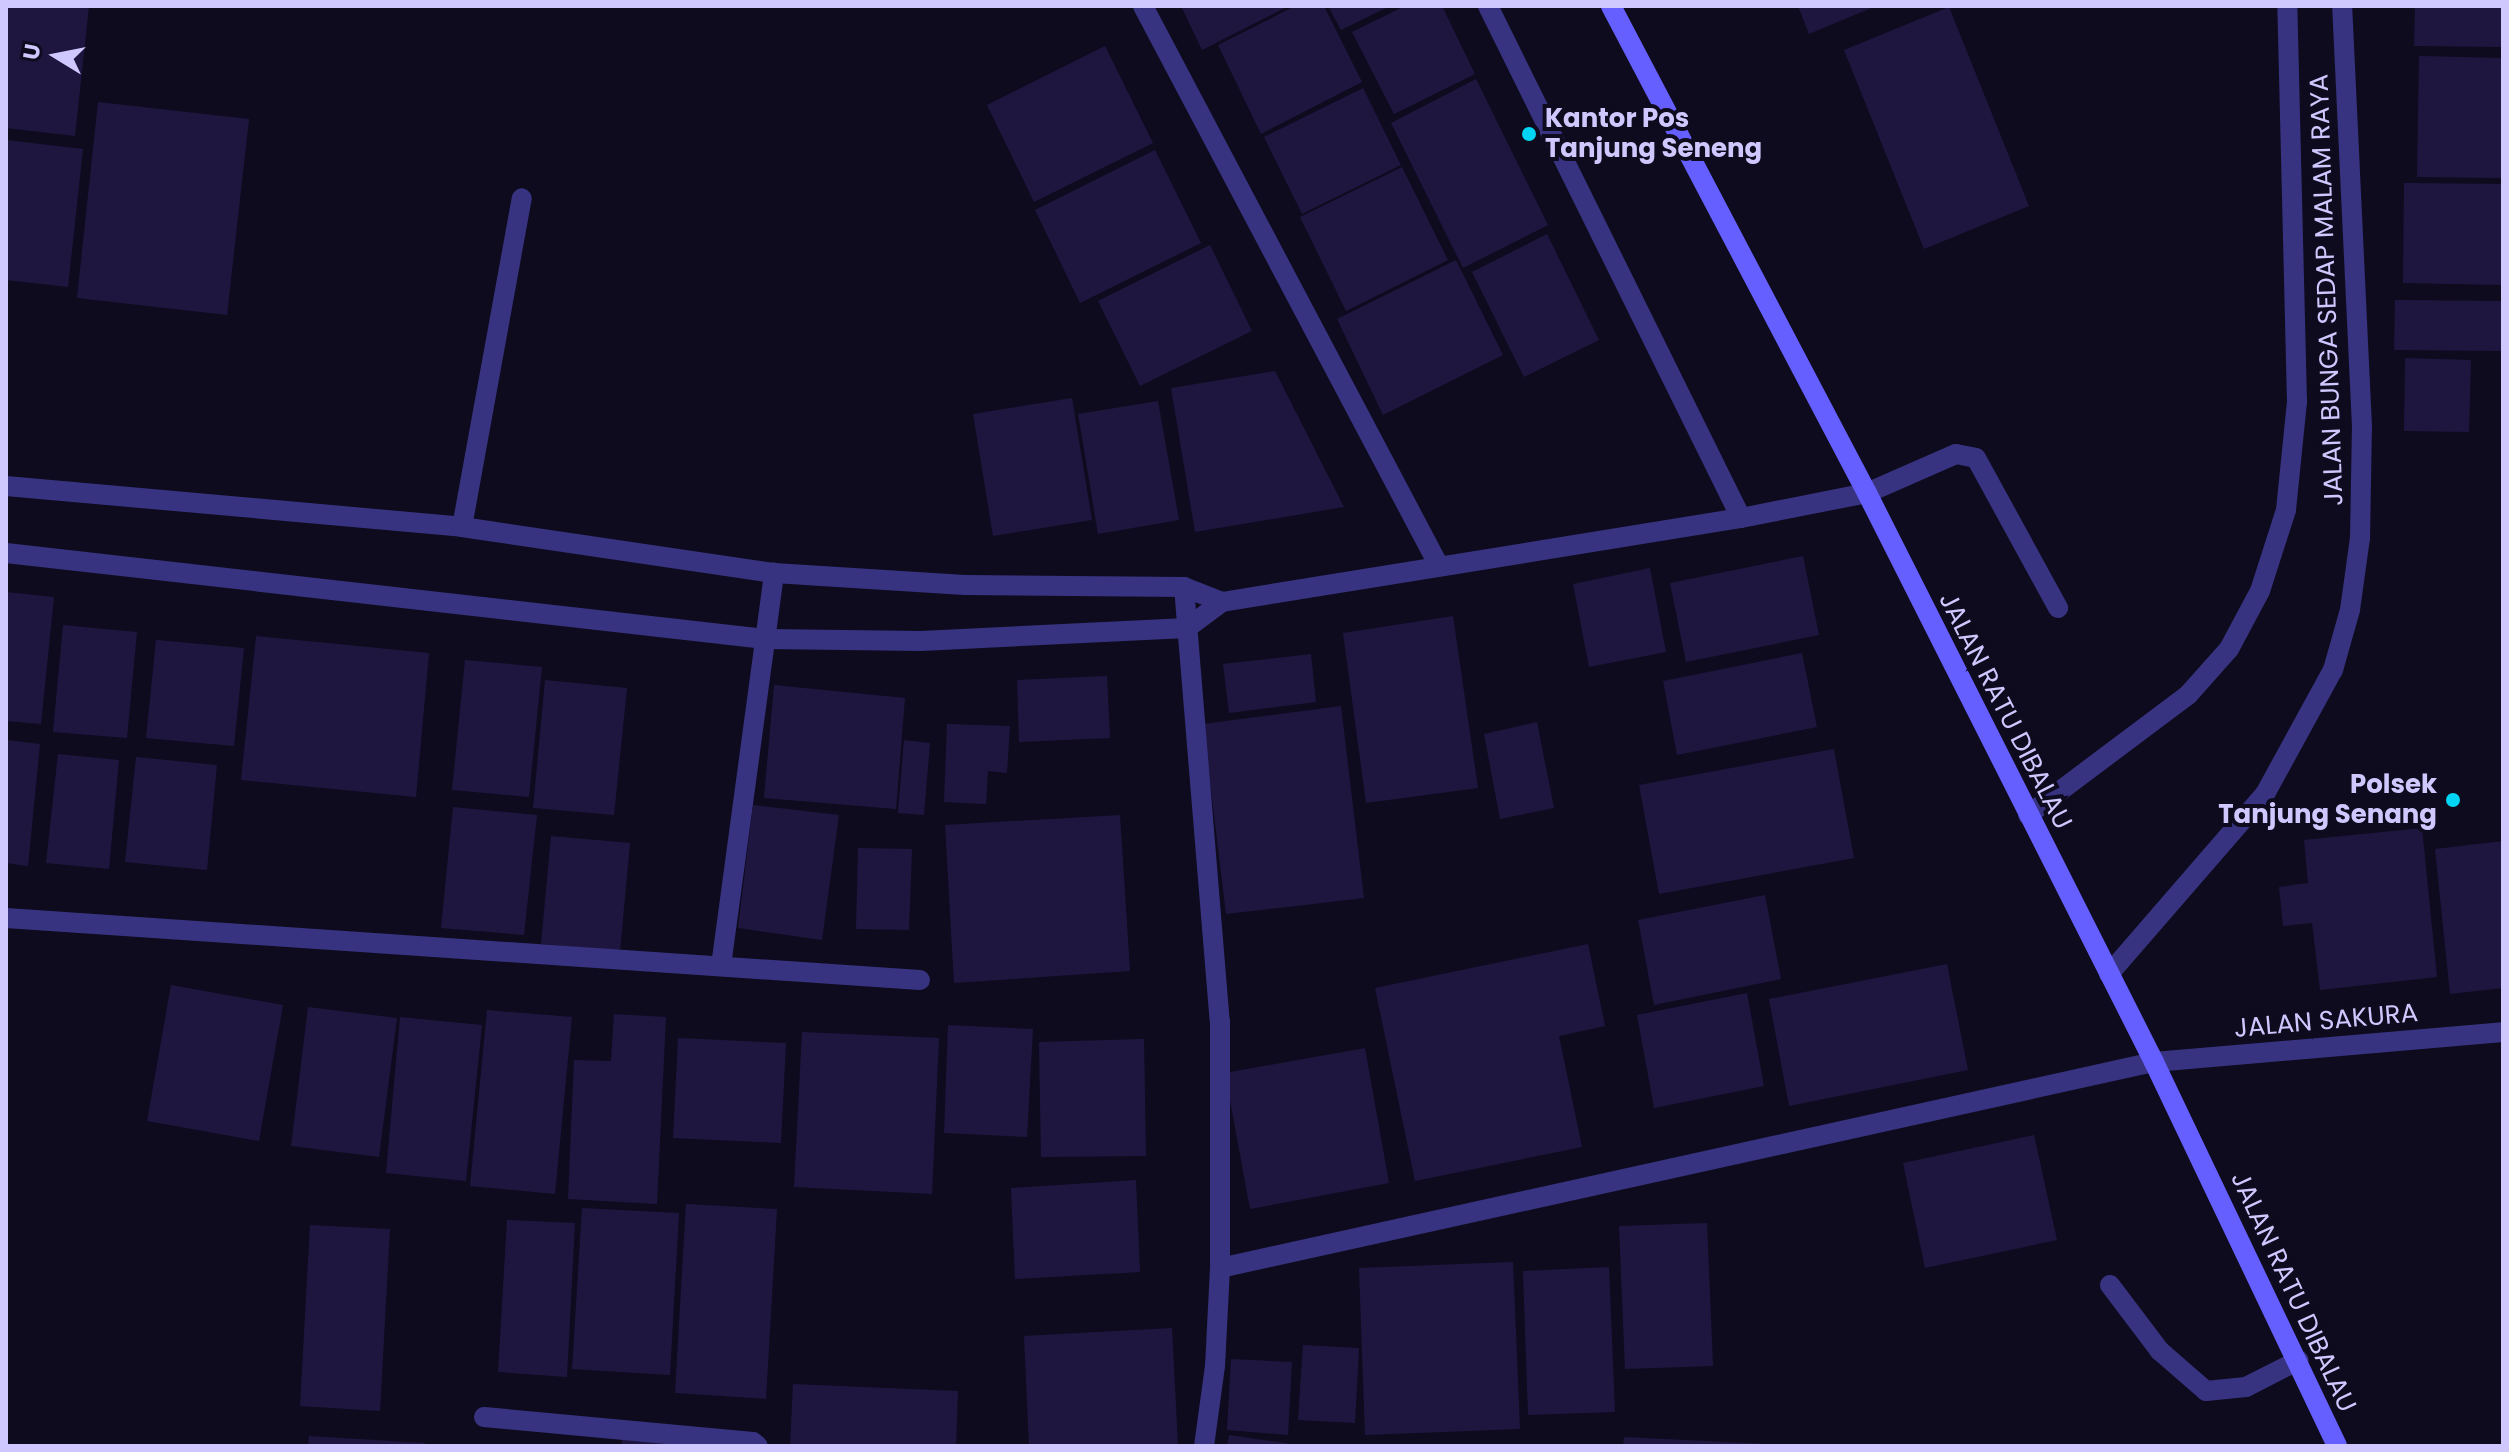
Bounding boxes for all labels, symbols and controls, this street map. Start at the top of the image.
north arrow [16,16,96,96]
text: U [15,41,48,62]
street label: JALAN BUNGA SEDAP MALAM RAYA [2304,73,2350,507]
place label: Kantor Pos Tanjung Seneng [1545,103,1762,164]
marker: Kantor Pos Tanjung Seneng [1520,125,1538,143]
street label: JALAN RATU DIBALAU [1932,587,2078,835]
place label: Polsek Tanjung Senang [2218,769,2437,830]
marker: Polsek Tanjung Senang [2444,791,2462,809]
street label: JALAN SAKURA [2233,997,2419,1045]
street label: JALAN RATU DIBALAU [2224,1167,2362,1417]

